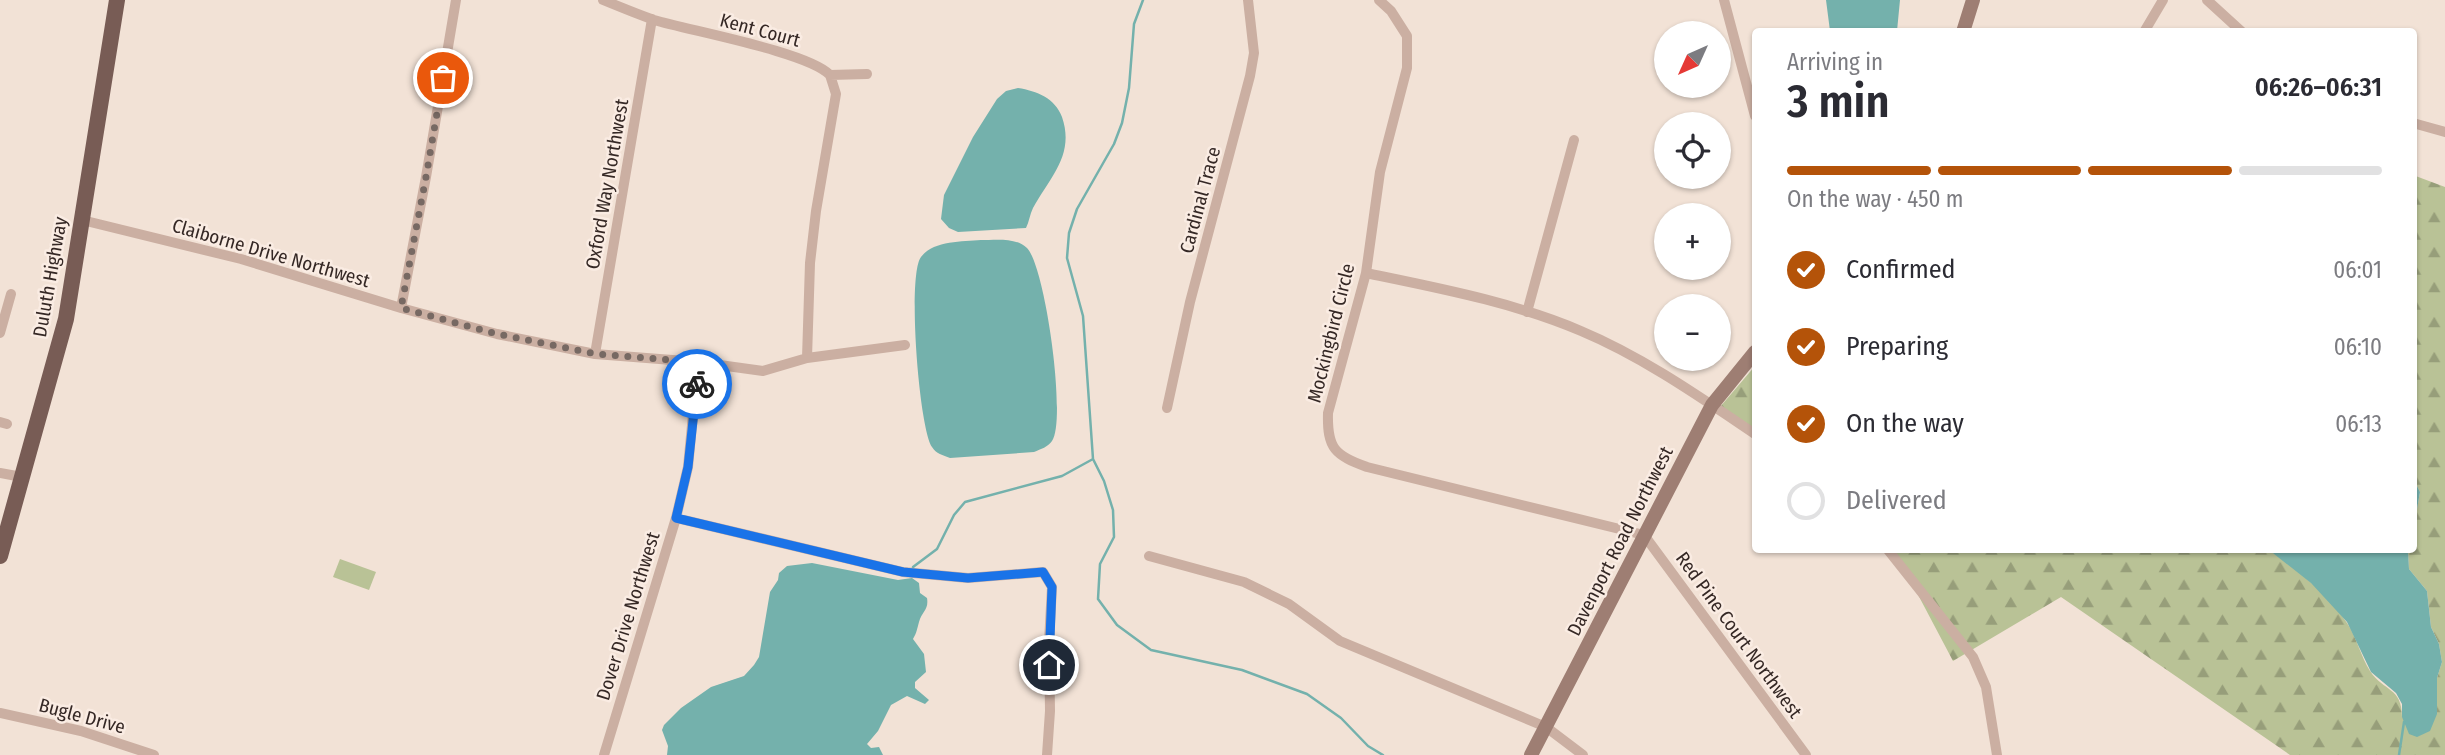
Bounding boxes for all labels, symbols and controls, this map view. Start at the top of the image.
street label: Kent Court [717,8,803,52]
north arrow [1654,21,1731,98]
map controls [1654,21,1731,371]
pin [413,48,473,108]
text: Arriving in [1787,48,1883,76]
icon: bag [424,59,462,97]
text: 06:26–06:31 [2255,72,2382,103]
text: 3 min [1787,74,1890,129]
street label: Oxford Way Northwest [581,96,633,271]
button: locate [1654,112,1731,189]
street label: Cardinal Trace [1175,144,1225,256]
text: On the way · 450 m [1787,185,1964,213]
button: + [1654,203,1731,280]
street label: Claiborne Drive Northwest [170,214,373,292]
street label: Duluth Highway [28,215,72,339]
icon: check [1787,251,1825,289]
text: Confirmed [1846,254,1956,285]
text: 06:01 [2333,256,2382,284]
street label: Mockingbird Circle [1303,261,1359,405]
button: − [1654,294,1731,371]
icon: check [1787,328,1825,366]
text: Preparing [1846,331,1948,362]
text: 06:10 [2334,333,2382,361]
courier [662,349,732,419]
icon: bike [678,365,716,403]
icon: check [1787,405,1825,443]
text: On the way [1846,408,1964,439]
text: 06:13 [2335,410,2382,438]
street label: Davenport Road Northwest [1562,442,1678,640]
text: Delivered [1846,485,1947,516]
street label: Dover Drive Northwest [591,528,665,703]
street label: Red Pine Court Northwest [1671,547,1807,723]
pin [1019,635,1079,695]
icon: home [1030,646,1068,684]
street label: Bugle Drive [36,693,128,739]

